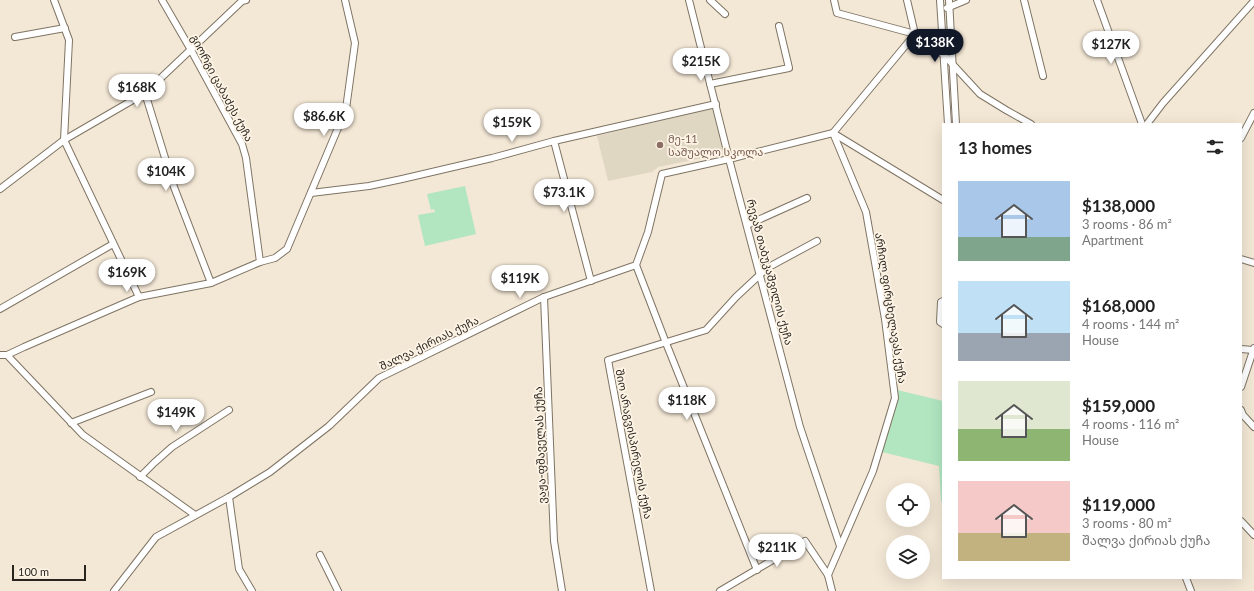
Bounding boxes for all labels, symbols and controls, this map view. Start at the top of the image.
pin: $138K [907,29,963,63]
pin: $127K [1083,31,1139,65]
street label: გიორგი ცაბაძეს ქუჩა [188,32,256,144]
text: $138K [915,34,955,50]
text: $127K [1091,36,1131,52]
pin: $215K [673,48,729,82]
text: $215K [681,53,721,69]
pin: $168K [109,74,165,108]
text: $168K [117,79,157,95]
pin: $86.6K [291,103,357,137]
text: $86.6K [303,108,345,124]
pin: $159K [484,109,540,143]
text: $159K [492,114,532,130]
place label: მე-11 საშუალო სკოლა [668,132,763,159]
icon: filters [1204,136,1226,158]
text: 13 homes [958,137,1032,158]
marker: მე-11 საშუალო სკოლა [655,140,665,150]
pin: $104K [138,158,194,192]
text: $104K [146,163,186,179]
pin: $73.1K [531,179,597,213]
text: $73.1K [543,184,585,200]
text: $138,000 [1082,195,1155,216]
icon: home [990,197,1038,245]
street label: რევაზ თაბუკაშვილის ქუჩა [744,198,796,346]
text: 3 rooms · 86 m² [1082,216,1172,232]
street label: არჩილ ფირცხელავას ქუჩა [872,232,910,384]
text: Apartment [1082,232,1143,248]
pin: $169K [99,259,155,293]
text: $169K [107,264,147,280]
pin: $119K [492,265,548,299]
text: $119K [500,270,540,286]
text: $168,000 [1082,295,1155,316]
icon: home [990,297,1038,345]
street label: შალვა ქირიას ქუჩა [377,313,481,373]
text: 4 rooms · 144 m² [1082,316,1179,332]
text: House [1082,332,1119,348]
street label: შიო არაგვისპირელის ქუჩა [613,368,655,520]
street label: ვაჟა-ფშაველას ქუჩა [531,386,549,504]
pin: $118K [659,387,715,421]
text: $118K [667,392,707,408]
text: $159,000 [1082,395,1155,416]
icon: home [990,397,1038,445]
pin: $149K [148,399,204,433]
text: $149K [156,404,196,420]
text: 4 rooms · 116 m² [1082,416,1179,432]
text: House [1082,432,1119,448]
map controls [886,483,930,579]
button: locate [886,483,930,527]
text: $119,000 [1082,494,1155,515]
icon: home [990,497,1038,545]
text: 3 rooms · 80 m² [1082,515,1172,531]
text: შალვა ქირიას ქუჩა [1082,532,1210,548]
pin: $211K [749,534,805,568]
button: layers [886,535,930,579]
text: $211K [757,539,797,555]
scale bar [12,563,86,582]
text: 100 m [18,565,49,578]

